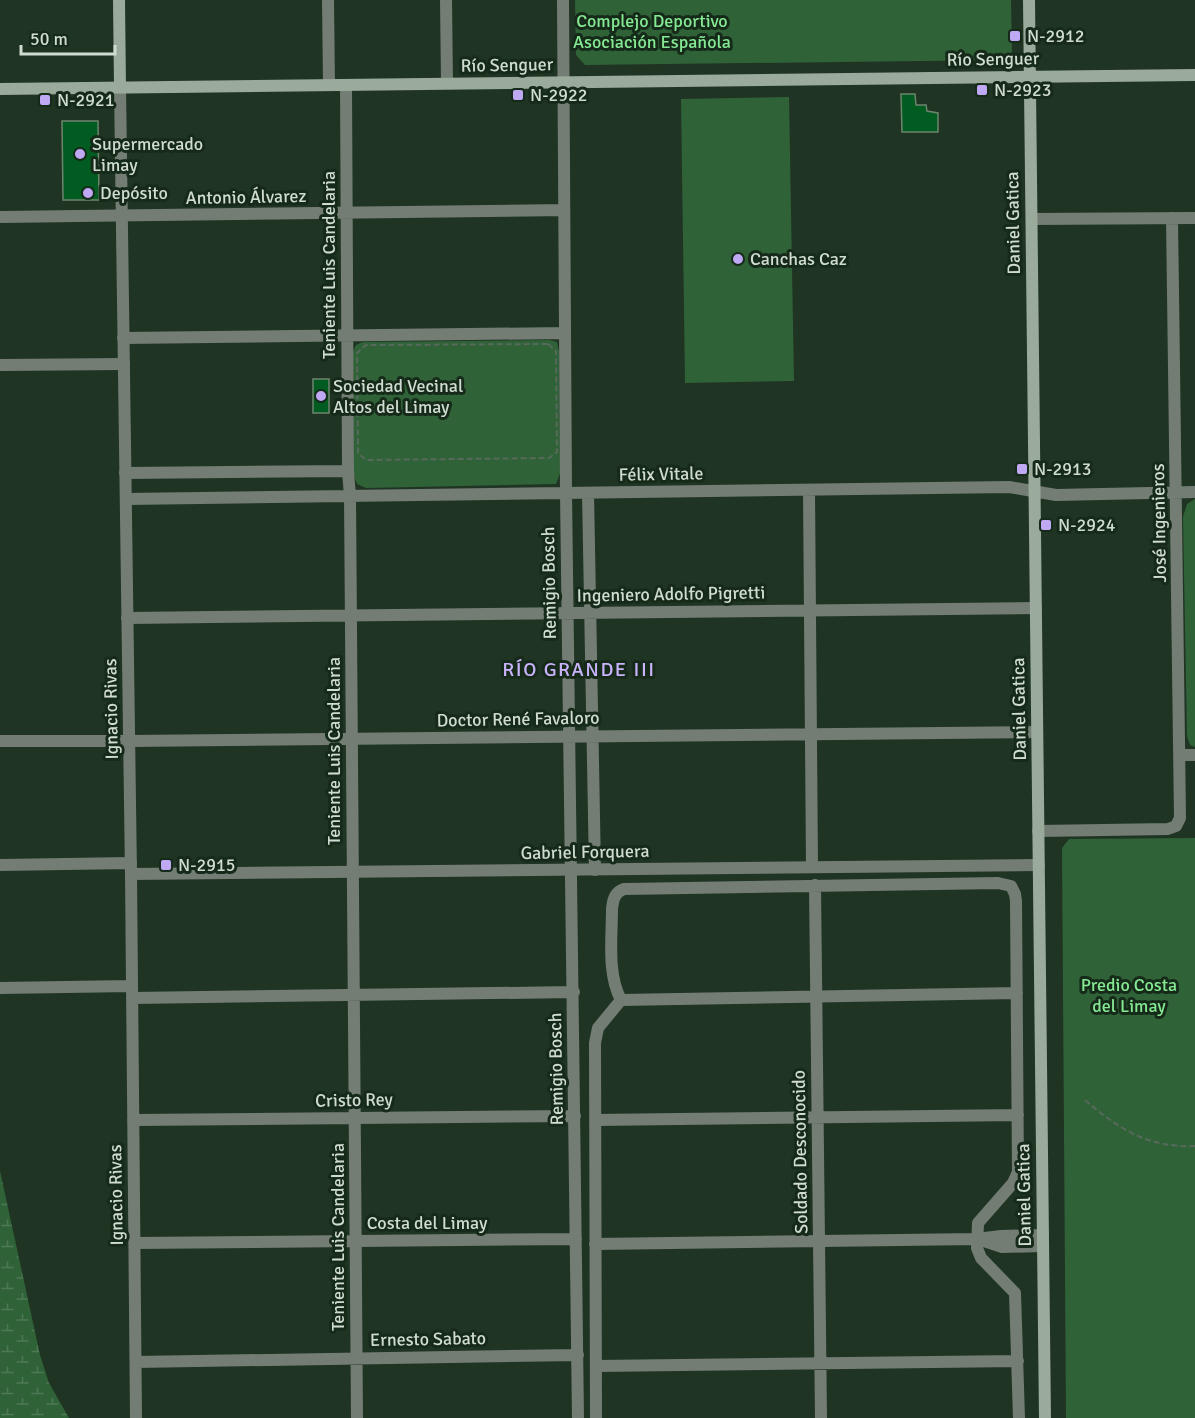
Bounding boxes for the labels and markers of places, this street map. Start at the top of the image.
place label: N-2912 [1027,25,1084,47]
marker: N-2912 [1008,29,1022,43]
place label: N-2923 [994,79,1051,101]
marker: N-2923 [975,83,989,97]
place label: N-2922 [530,84,587,106]
marker: N-2922 [511,88,525,102]
place label: N-2921 [57,89,114,111]
marker: N-2921 [38,93,52,107]
place label: Supermercado Limay [92,133,203,176]
marker: Supermercado Limay [73,147,87,161]
place label: Depósito [100,182,168,204]
marker: Depósito [81,186,95,200]
place label: Canchas Caz [750,248,847,270]
marker: Canchas Caz [731,252,745,266]
place label: Sociedad Vecinal Altos del Limay [333,375,463,418]
marker: Sociedad Vecinal Altos del Limay [314,389,328,403]
place label: N-2913 [1034,458,1091,480]
marker: N-2913 [1015,462,1029,476]
place label: N-2924 [1058,514,1116,536]
marker: N-2924 [1039,518,1053,532]
place label: N-2915 [178,854,235,876]
marker: N-2915 [159,858,173,872]

